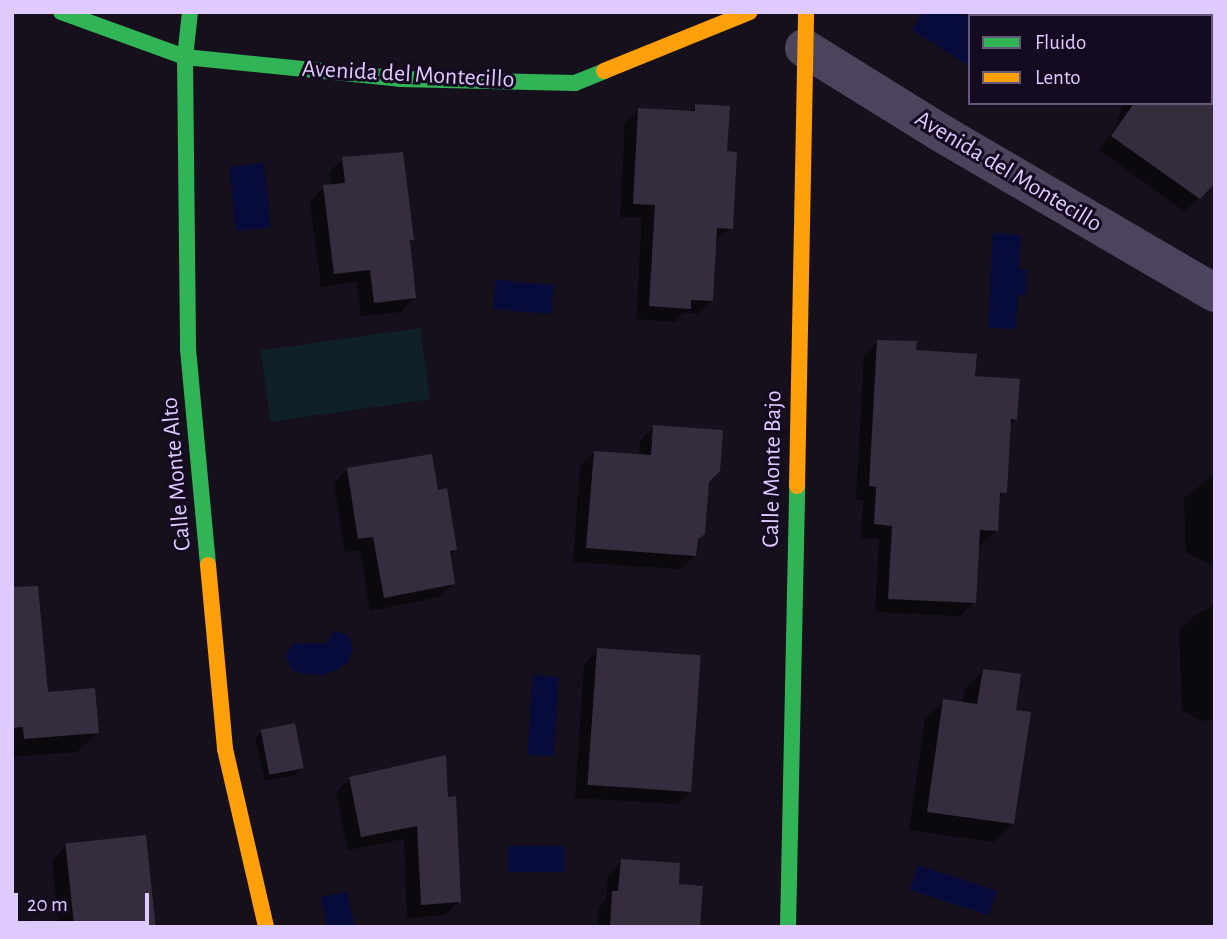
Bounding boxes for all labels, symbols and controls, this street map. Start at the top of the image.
legend [968,14,1213,105]
text: Fluido [1035,32,1086,53]
street label: Avenida del Montecillo [301,55,515,95]
text: Lento [1035,67,1081,88]
street label: Avenida del Montecillo [909,105,1107,239]
street label: Calle Monte Bajo [757,390,789,548]
street label: Calle Monte Alto [156,396,198,552]
scale bar [18,880,152,924]
text: 20 m [27,894,68,915]

